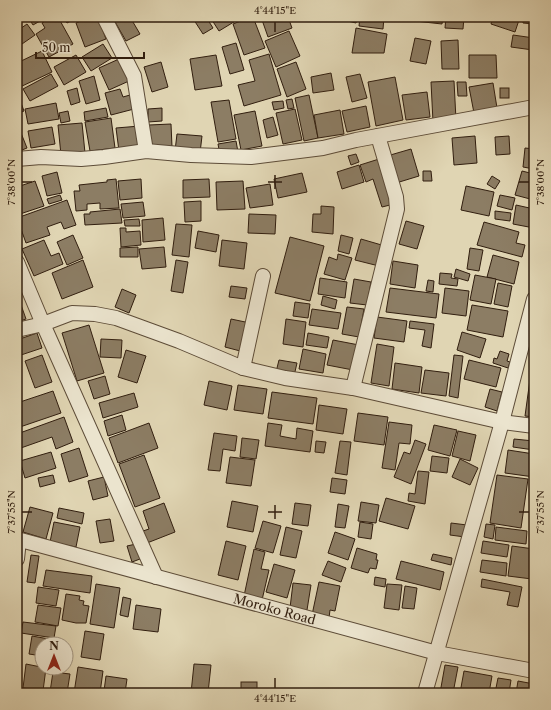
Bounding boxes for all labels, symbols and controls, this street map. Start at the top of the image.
text: 4°44'15"E [254,4,296,17]
scale bar [36,34,144,60]
text: 50 m [42,40,71,55]
text: 7°38'00"N [5,159,18,205]
text: 7°38'00"N [534,159,547,205]
text: 7°37'55"N [5,490,18,534]
text: 7°37'55"N [534,490,547,534]
street label: Moroko Road [232,590,318,628]
north arrow [34,636,74,676]
text: N [49,639,59,653]
text: 4°44'15"E [254,692,296,705]

